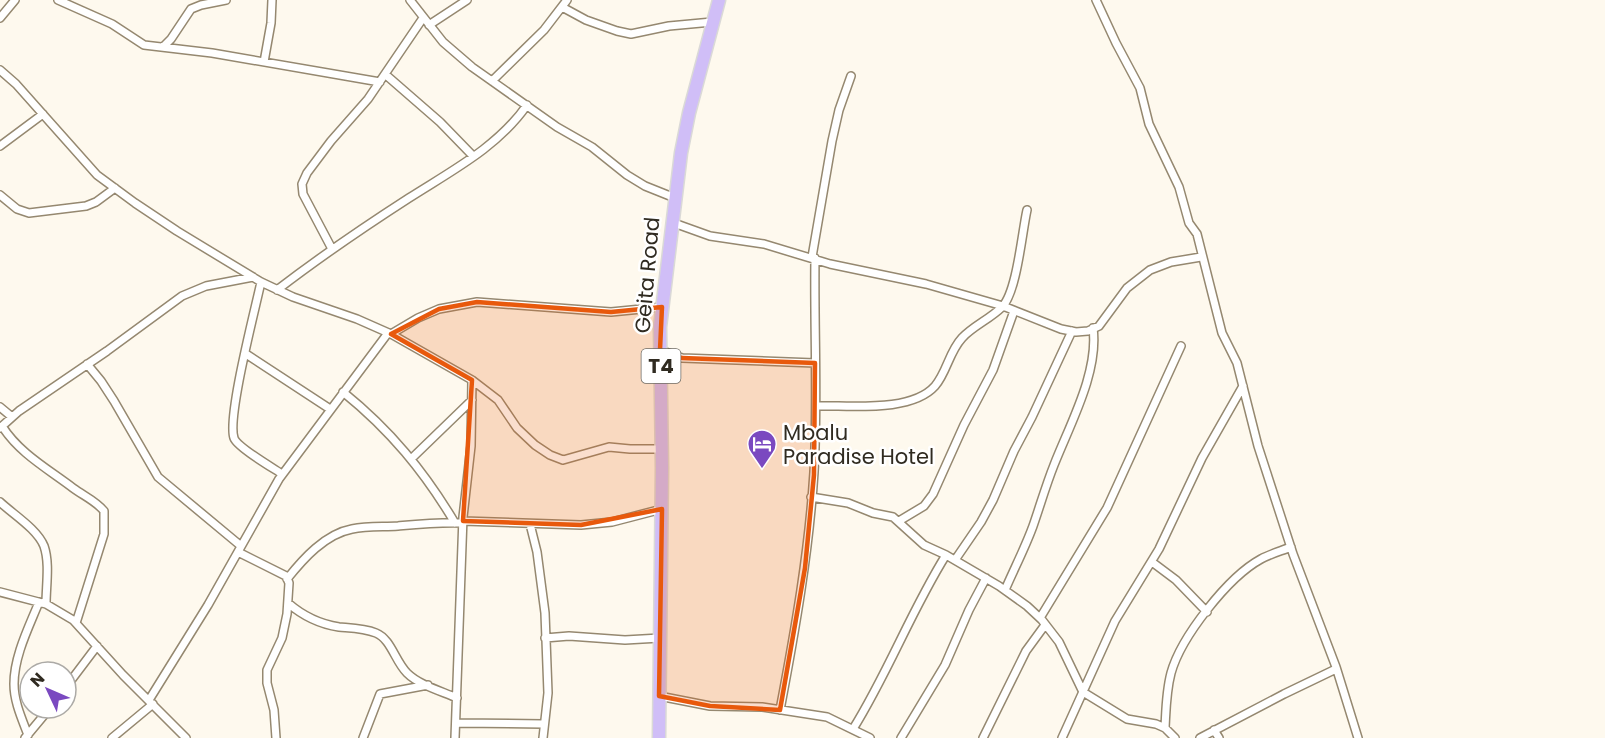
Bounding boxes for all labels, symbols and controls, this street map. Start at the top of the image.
street label: Geita Road [627,216,667,334]
road number: T4 [642,349,680,383]
place label: Mbalu Paradise Hotel [783,418,934,471]
hotel icon: Mbalu Paradise Hotel [746,428,778,470]
north arrow [18,660,78,720]
text: N [25,668,50,692]

